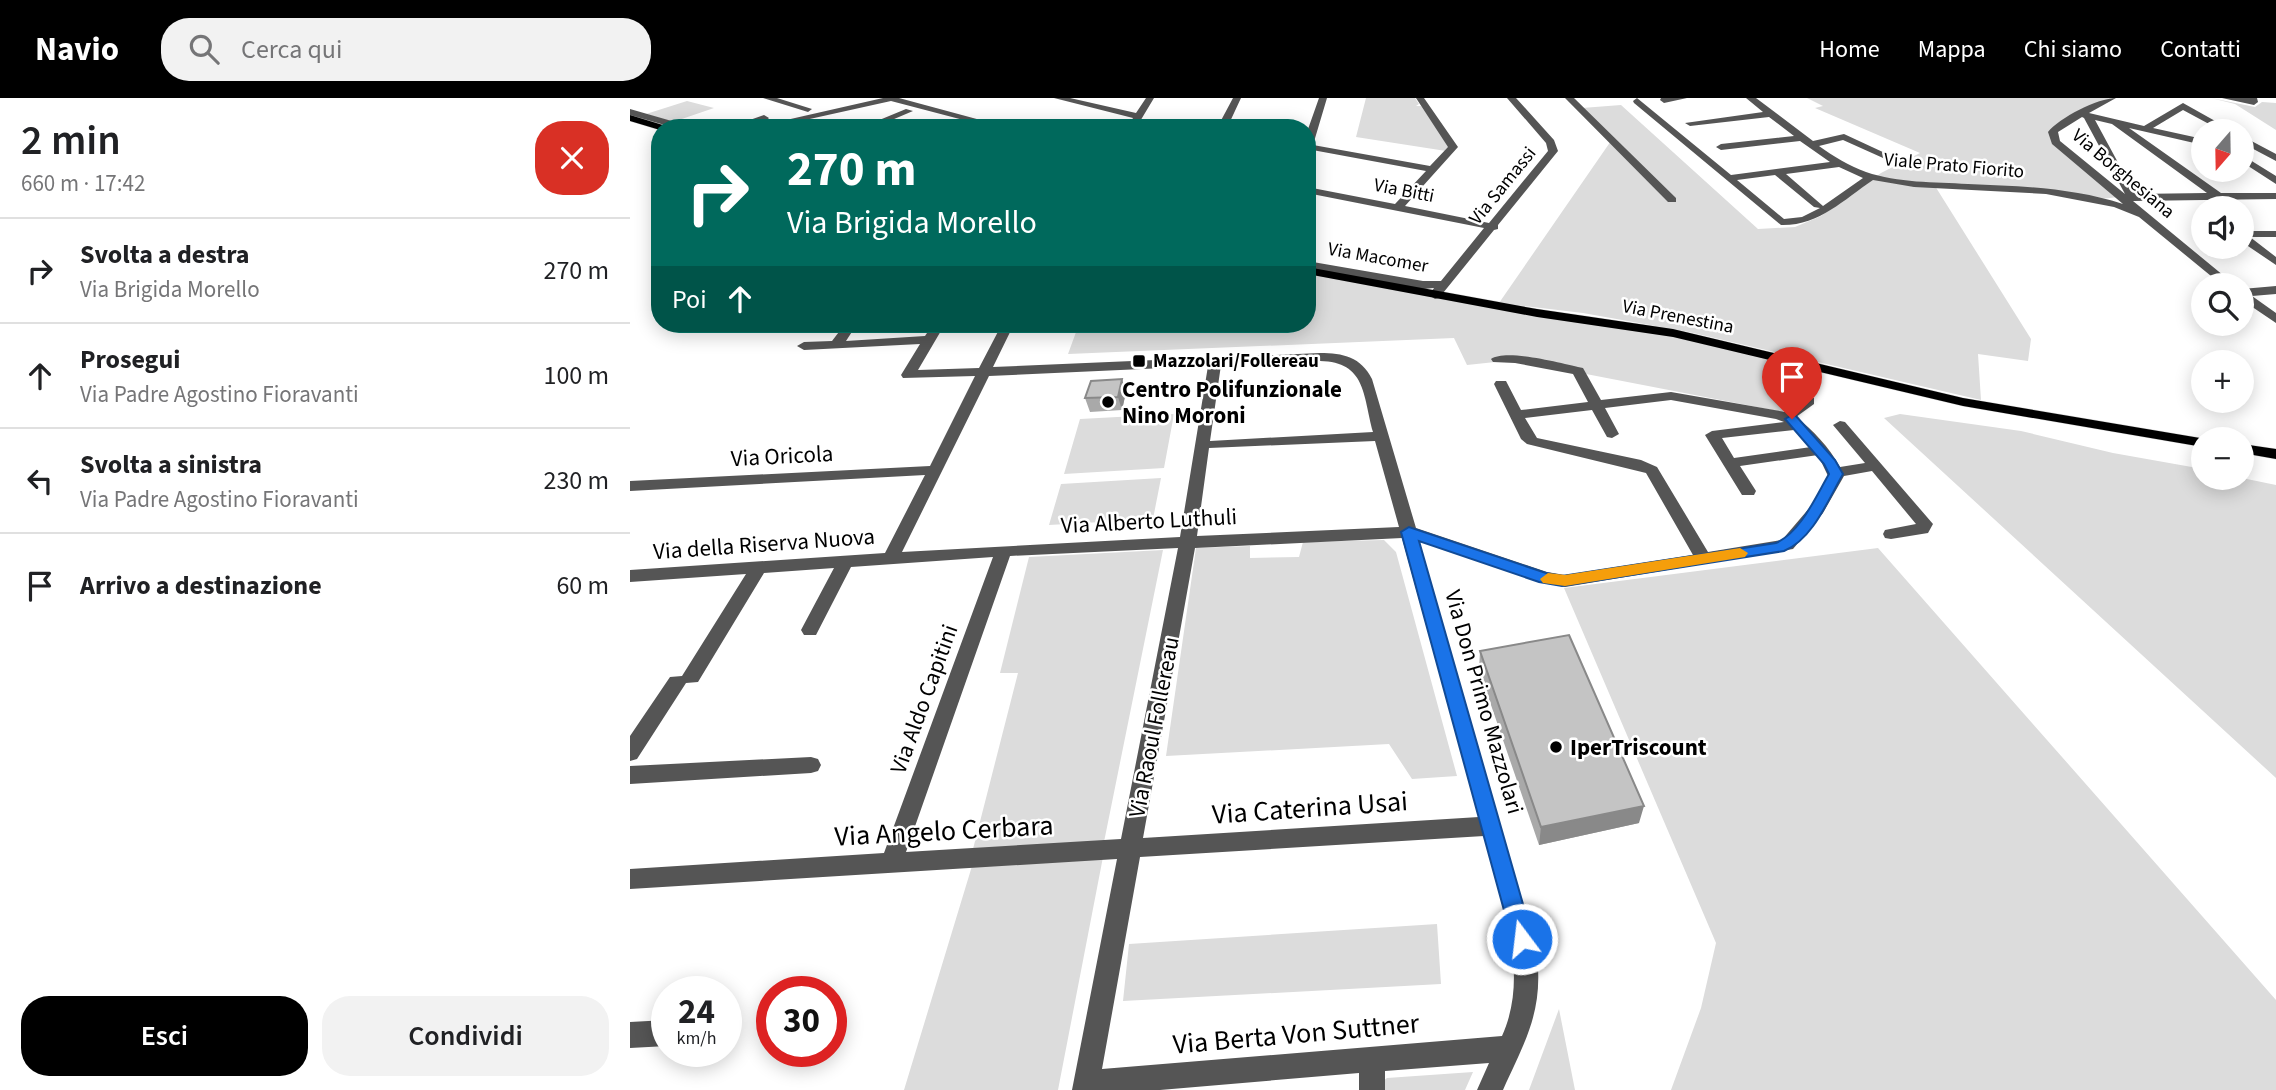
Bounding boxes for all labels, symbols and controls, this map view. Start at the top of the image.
search box [161,18,651,81]
text: Navio [35,26,119,73]
icon: search [185,30,223,68]
text: Cerca qui [241,31,342,68]
text: Home [1819,32,1880,67]
text: Mappa [1918,32,1986,67]
text: Chi siamo [2024,32,2122,67]
text: Contatti [2160,32,2241,67]
text: 2 min [21,111,121,171]
north arrow [2191,119,2254,182]
map controls [2191,119,2254,490]
button: close [535,121,609,195]
street label: Via Borghesiana [2066,123,2180,225]
text: 270 m [787,135,916,205]
street label: Via Samassi [1463,141,1543,231]
street label: Viale Prato Fiorito [1883,146,2025,186]
icon: right [672,147,763,238]
text: 660 m · 17:42 [21,167,145,200]
street label: Via Bitti [1372,172,1436,210]
button: sound [2191,196,2254,259]
text: Via Brigida Morello [787,200,1037,246]
text: Svolta a destra [80,236,250,273]
street label: Via Macomer [1326,236,1431,280]
icon: right [21,252,59,290]
text: 270 m [543,252,609,289]
text: Via Brigida Morello [80,273,260,306]
button: search [2191,273,2254,336]
icon: ahead [721,280,759,318]
text: Poi [672,281,707,318]
street label: Via Prenestina [1620,293,1736,341]
text: Prosegui [80,341,180,378]
pin [1762,347,1822,419]
place label: Mazzolari/Follereau [1153,348,1319,375]
button: + [2191,350,2254,413]
marker: Mazzolari/Follereau [1131,353,1147,369]
icon: ahead [21,357,59,395]
text: 100 m [543,357,609,394]
icon: arrive [1773,358,1811,396]
place label: Centro Polifunzionale Nino Moroni [1122,373,1342,432]
text: Via Padre Agostino Fioravanti [80,378,359,411]
marker: Centro Polifunzionale Nino Moroni [1100,394,1116,410]
button: − [2191,427,2254,490]
street label: Via Oricola [730,437,834,475]
text: Svolta a sinistra [80,446,262,483]
icon: left [21,462,59,500]
text: 230 m [543,462,609,499]
text: Via Padre Agostino Fioravanti [80,483,359,516]
street label: Via Alberto Luthuli [1060,500,1238,542]
street label: Via della Riserva Nuova [652,520,876,568]
icon: arrive [21,567,59,605]
text: Arrivo a destinazione [80,567,322,604]
text: 60 m [556,567,609,604]
street label: Via Don Primo Mazzolari [1436,586,1532,818]
street label: Via Aldo Capitini [882,620,966,778]
street label: Via Raoul Follereau [1120,634,1188,820]
place label: IperTriscount [1570,731,1707,764]
marker: IperTriscount [1548,739,1564,755]
street label: Via Caterina Usai [1211,781,1409,835]
street label: Via Angelo Cerbara [834,805,1054,857]
position arrow [1485,902,1559,976]
speed limit sign: 30 [756,976,847,1067]
text: 24 [678,987,715,1037]
button: Esci [21,996,308,1076]
button: Condividi [322,996,609,1076]
street label: Via Berta Von Suttner [1171,1003,1421,1065]
text: km/h [677,1026,716,1051]

